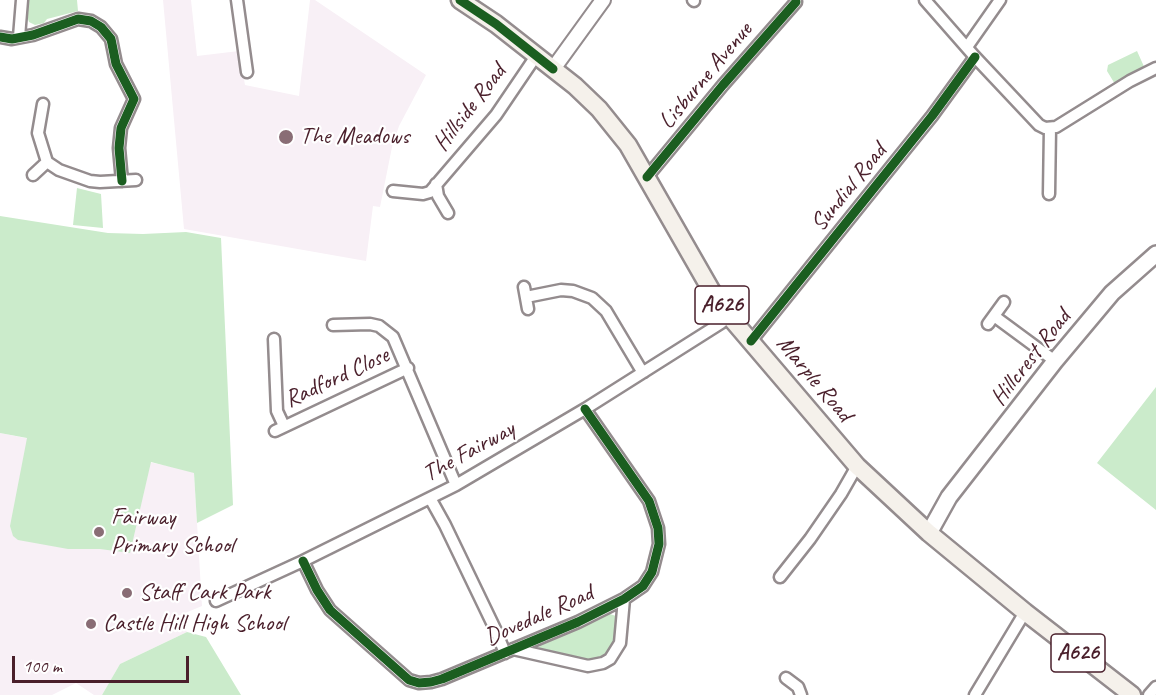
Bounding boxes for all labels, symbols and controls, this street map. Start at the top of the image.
street label: Lisburne Avenue [653,17,759,135]
street label: Hillside Road [427,59,513,157]
place label: The Meadows [300,123,409,151]
marker: The Meadows [277,128,295,146]
street label: Sundial Road [805,138,893,238]
road number: A626 [695,286,749,324]
street label: Hillcrest Road [985,304,1077,412]
street label: Marple Road [770,330,858,428]
street label: Radford Close [280,341,394,415]
street label: The Fairway [418,415,520,489]
place label: Fairway Primary School [111,504,234,560]
marker: Fairway Primary School [92,525,106,539]
place label: Staff Cark Park [139,579,270,607]
street label: Dovedale Road [480,579,598,653]
marker: Staff Cark Park [120,586,134,600]
place label: Castle Hill High School [103,610,286,638]
marker: Castle Hill High School [84,617,98,631]
road number: A626 [1051,634,1105,672]
scale bar [15,644,192,682]
text: 100 m [23,655,62,677]

